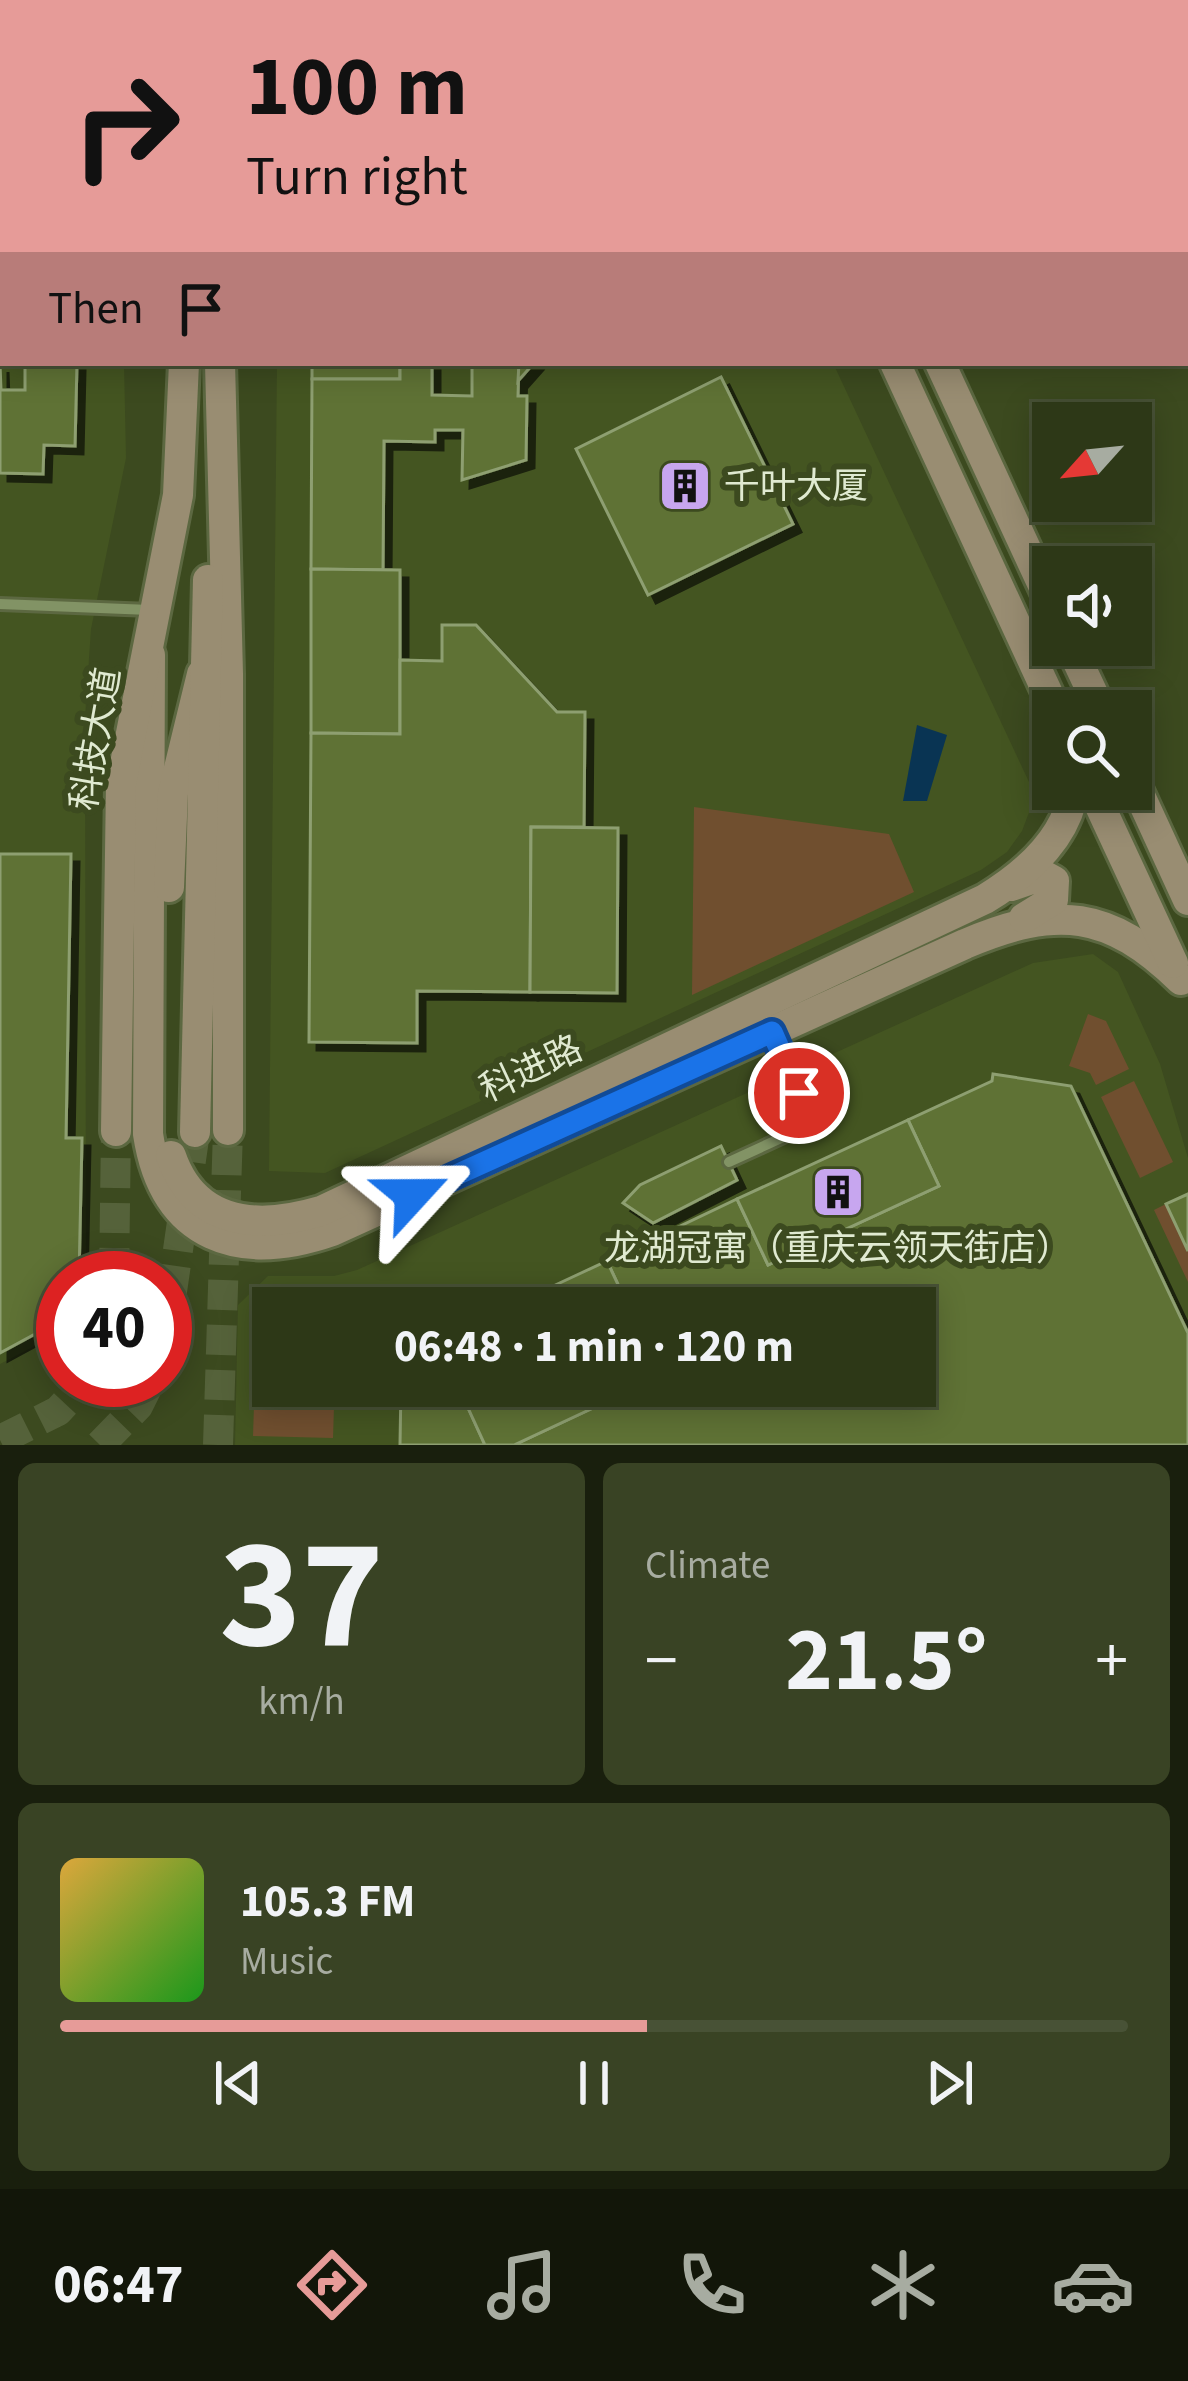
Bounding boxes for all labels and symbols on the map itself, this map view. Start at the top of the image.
north arrow [1032,402,1152,522]
building icon: 千叶大厦 [657,458,713,514]
place label: 千叶大厦 [724,461,868,512]
street label: 科技大道 [58,664,134,814]
street label: 科进路 [471,1023,591,1115]
pin [748,1042,850,1144]
position arrow [349,1132,475,1258]
building icon: 龙湖冠寓（重庆云领天街店） [810,1164,866,1220]
place label: 龙湖冠寓（重庆云领天街店） [604,1223,1072,1274]
speed limit sign: 40 [36,1251,192,1407]

